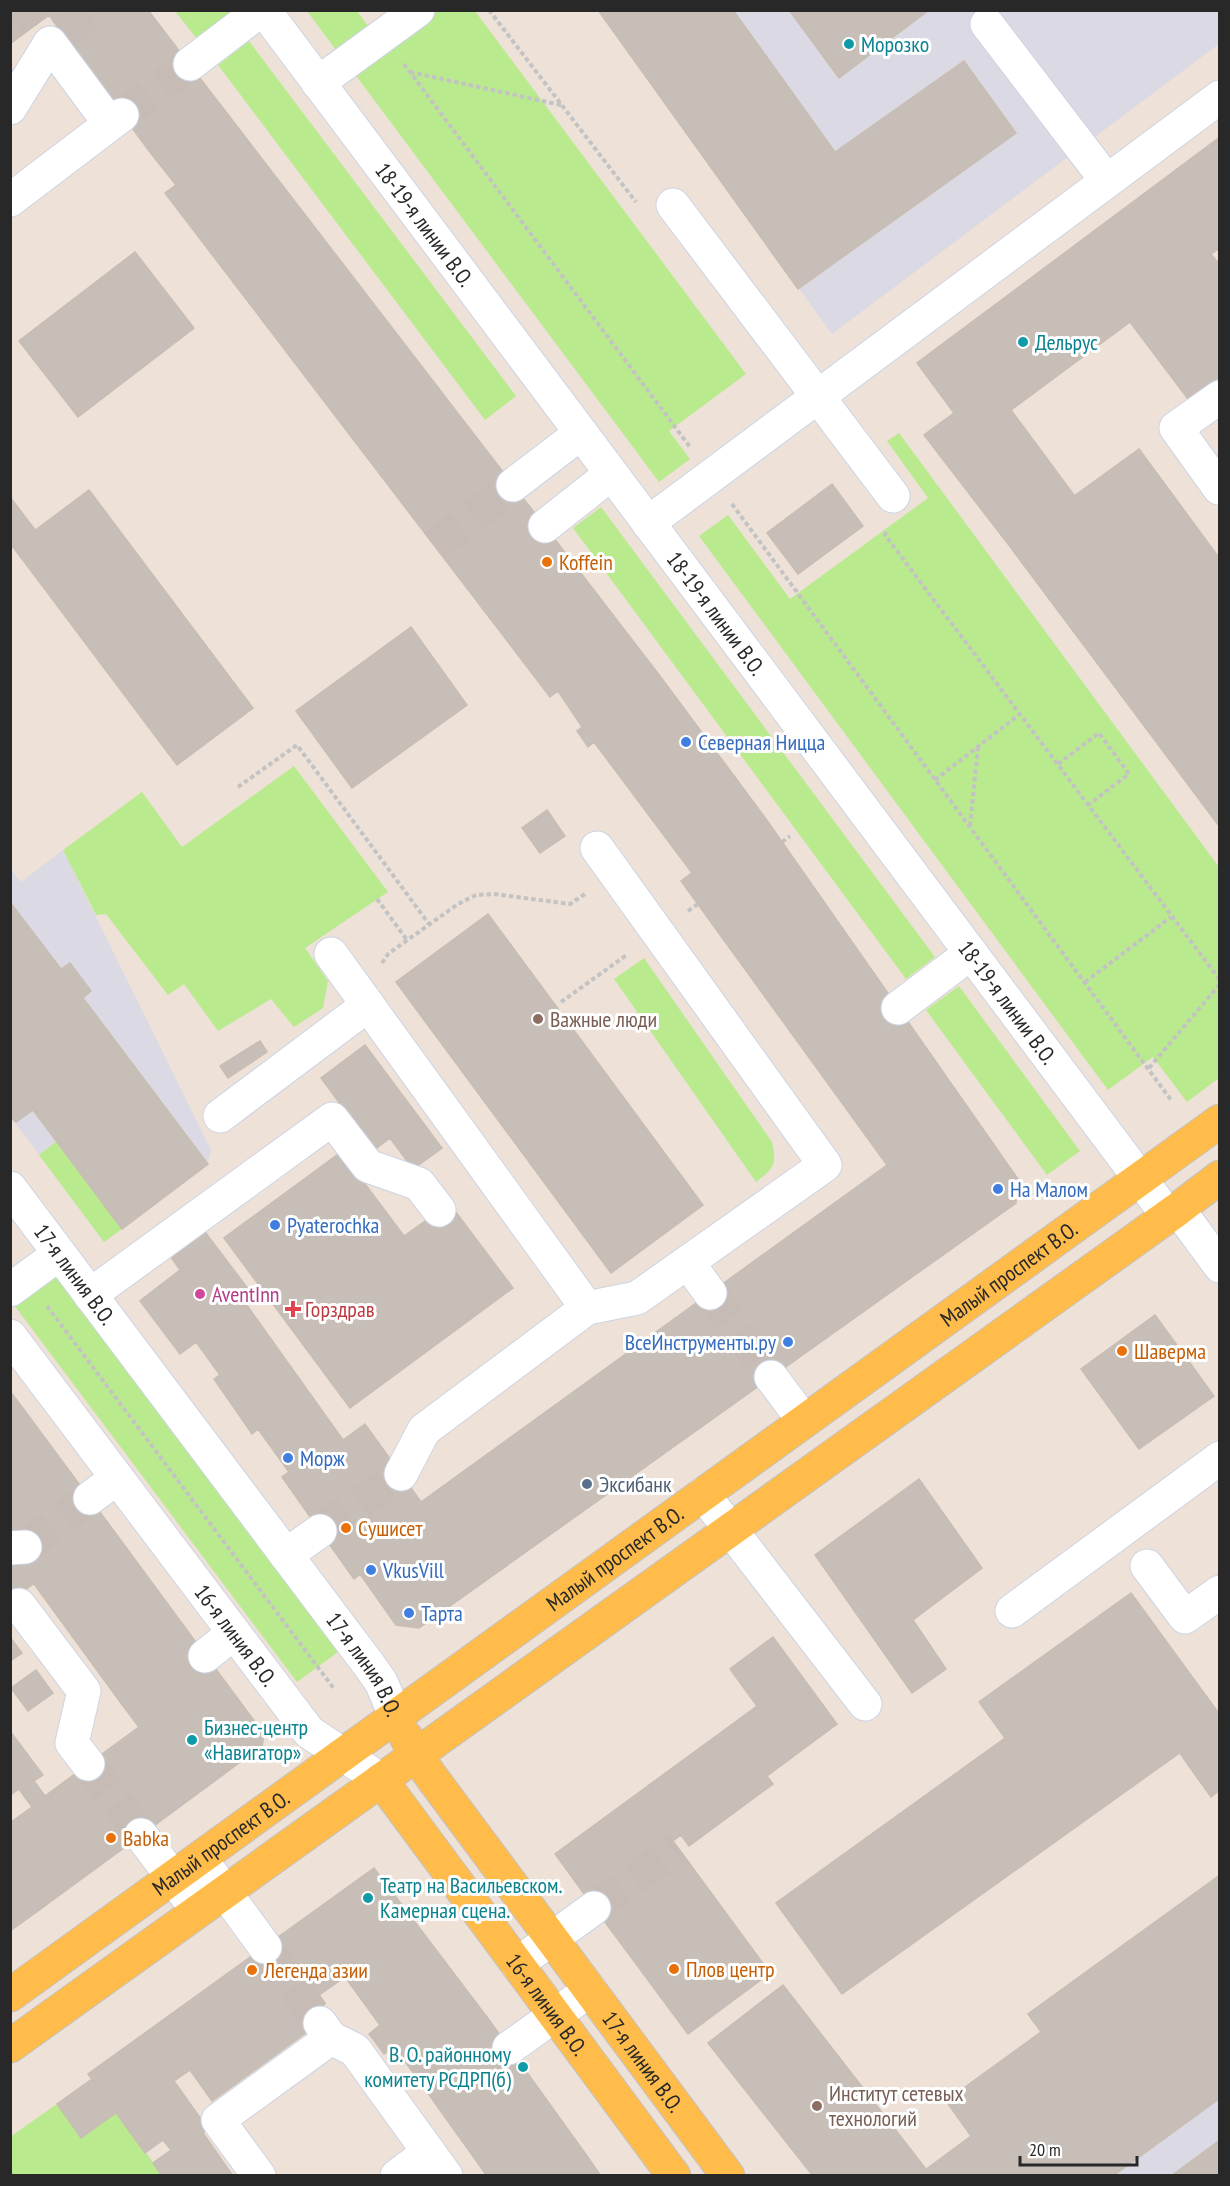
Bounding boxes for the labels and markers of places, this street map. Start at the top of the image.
place label: Морозко [861,30,929,58]
marker: Морозко [842,37,856,51]
place label: Дельрус [1035,328,1098,356]
marker: Дельрус [1016,335,1030,349]
place label: Koffein [559,548,613,576]
marker: Koffein [540,555,554,569]
place label: Северная Ницца [698,728,825,756]
marker: Северная Ницца [679,735,693,749]
place label: Важные люди [550,1005,657,1033]
marker: Важные люди [531,1012,545,1026]
place label: На Малом [1010,1175,1088,1203]
marker: На Малом [991,1182,1005,1196]
place label: Pyaterochka [287,1211,379,1239]
marker: Pyaterochka [268,1218,282,1232]
place label: AventInn [212,1280,280,1308]
marker: AventInn [193,1287,207,1301]
place label: Горздрав [305,1295,375,1323]
marker: Горздрав [286,1302,300,1316]
place label: ВсеИнструменты.ру [625,1328,777,1356]
marker: ВсеИнструменты.ру [781,1335,795,1349]
place label: Шаверма [1134,1337,1206,1365]
marker: Шаверма [1115,1344,1129,1358]
place label: Морж [300,1444,345,1472]
marker: Морж [281,1451,295,1465]
place label: Эксибанк [599,1470,672,1498]
marker: Эксибанк [580,1477,594,1491]
place label: Сушисет [358,1514,423,1542]
marker: Сушисет [339,1521,353,1535]
place label: VkusVill [382,1556,445,1584]
marker: VkusVill [364,1563,378,1577]
place label: Тарта [421,1599,463,1627]
marker: Тарта [402,1606,416,1620]
place label: Бизнес-центр «Навигатор» [204,1713,308,1766]
marker: Бизнес-центр «Навигатор» [185,1733,199,1747]
place label: Babka [123,1824,169,1852]
marker: Babka [104,1831,118,1845]
place label: Театр на Васильевском. Камерная сцена. [380,1871,563,1924]
marker: Театр на Васильевском. Камерная сцена. [361,1891,375,1905]
place label: Плов центр [686,1955,775,1983]
place label: Легенда азии [263,1956,368,1984]
marker: Плов центр [667,1962,681,1976]
marker: Легенда азии [245,1963,259,1977]
place label: В. О. районному комитету РСДРП(б) [364,2040,512,2093]
marker: В. О. районному комитету РСДРП(б) [516,2060,530,2074]
place label: Институт сетевых технологий [829,2079,964,2132]
marker: Институт сетевых технологий [810,2099,824,2113]

